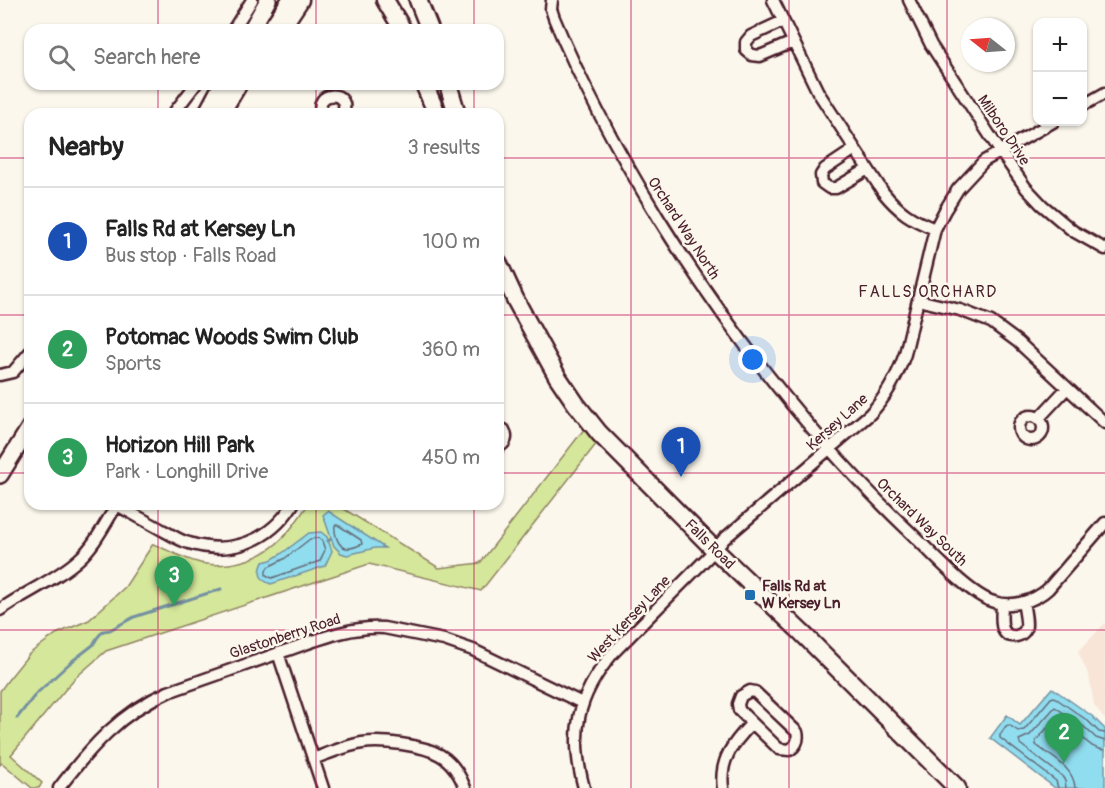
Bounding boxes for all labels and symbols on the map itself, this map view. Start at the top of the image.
north arrow [961,18,1015,72]
street label: Milboro Drive [973,91,1034,170]
street label: Orchard Way North [643,174,724,283]
district label: FALLS ORCHARD [858,282,998,302]
your location [738,345,767,374]
street label: Kersey Lane [803,389,873,455]
pin: 1 [662,428,700,477]
street label: Orchard Way South [872,474,971,571]
street label: Falls Road [681,515,739,573]
pin: 3 [154,556,194,606]
street label: West Kersey Lane [584,571,675,667]
place label: Falls Rd at W Kersey Ln [762,577,841,613]
marker: Falls Rd at W Kersey Ln [743,588,757,602]
street label: Glastonberry Road [227,610,343,663]
pin: 2 [1044,714,1084,763]

